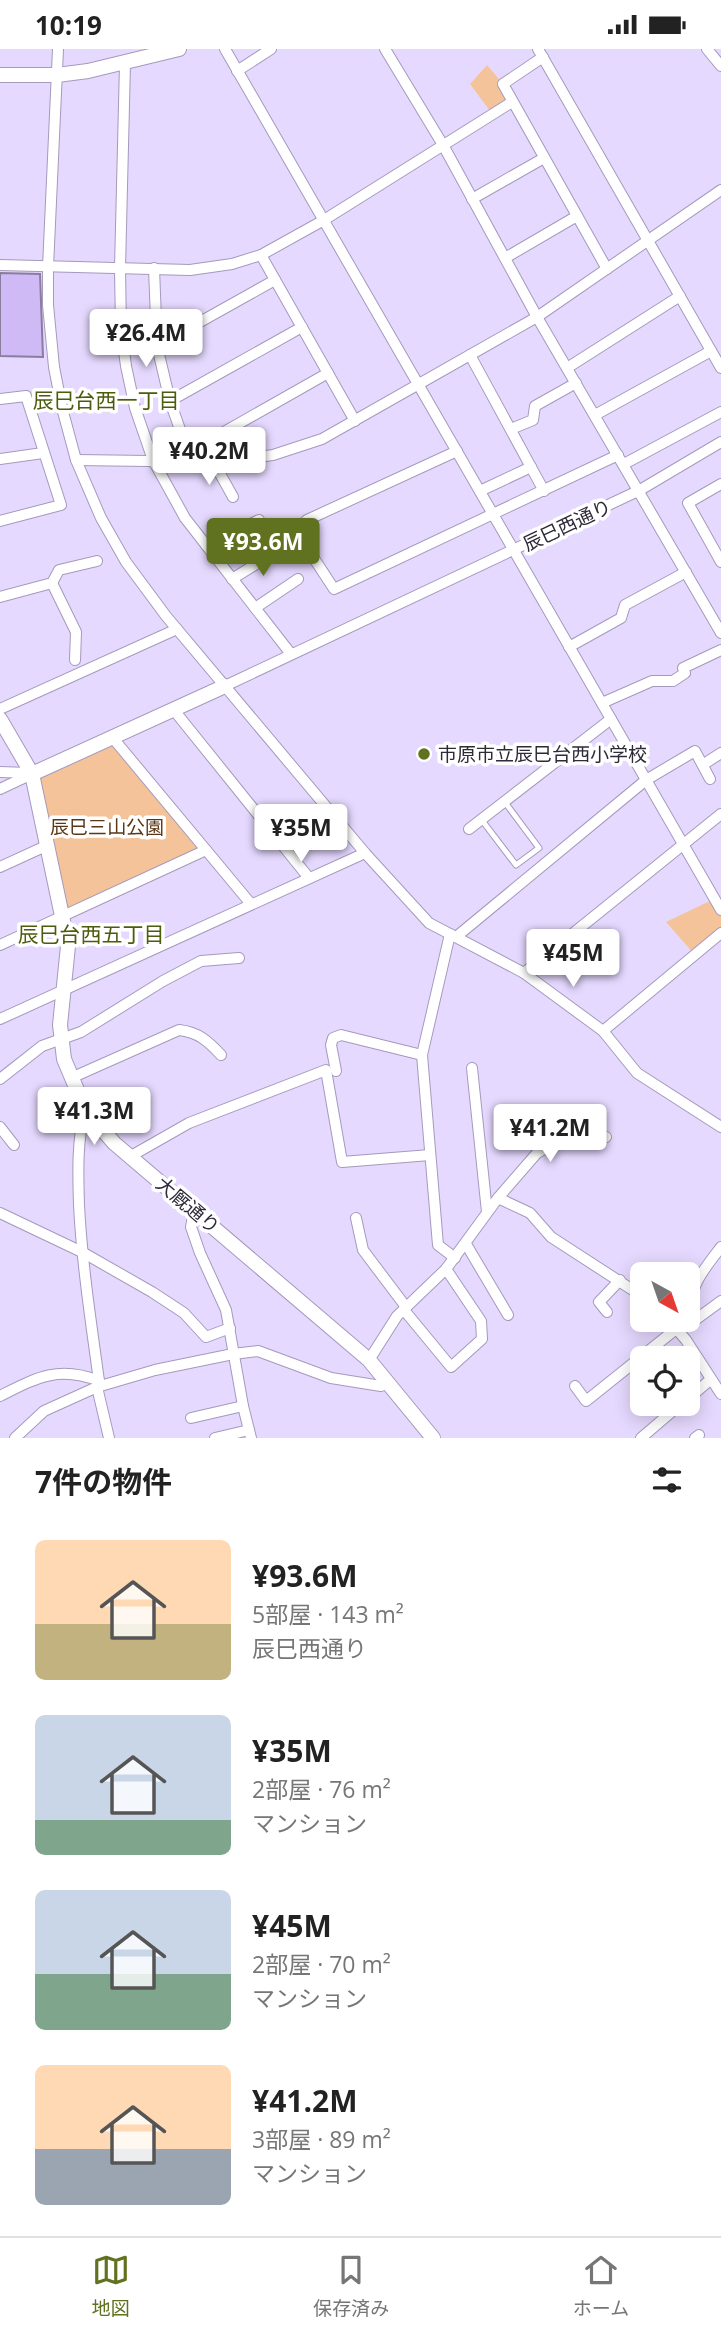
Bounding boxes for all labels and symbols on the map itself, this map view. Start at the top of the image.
pin: ¥26.4M [89,309,203,369]
district label: 辰巳台西一丁目 [33,386,180,414]
pin: ¥40.2M [152,427,266,487]
street label: 辰巳西通り [518,493,616,557]
pin: ¥93.6M [206,519,320,578]
place label: 市原市立辰巳台西小学校 [438,741,647,767]
marker: 市原市立辰巳台西小学校 [416,746,432,762]
pin: ¥35M [260,805,342,864]
park label: 辰巳三山公園 [50,814,164,840]
district label: 辰巳台西五丁目 [18,920,165,948]
pin: ¥45M [532,929,614,989]
pin: ¥41.3M [37,1087,151,1147]
pin: ¥41.2M [493,1105,607,1164]
street label: 大厩通り [151,1171,225,1239]
north arrow [630,1262,700,1332]

